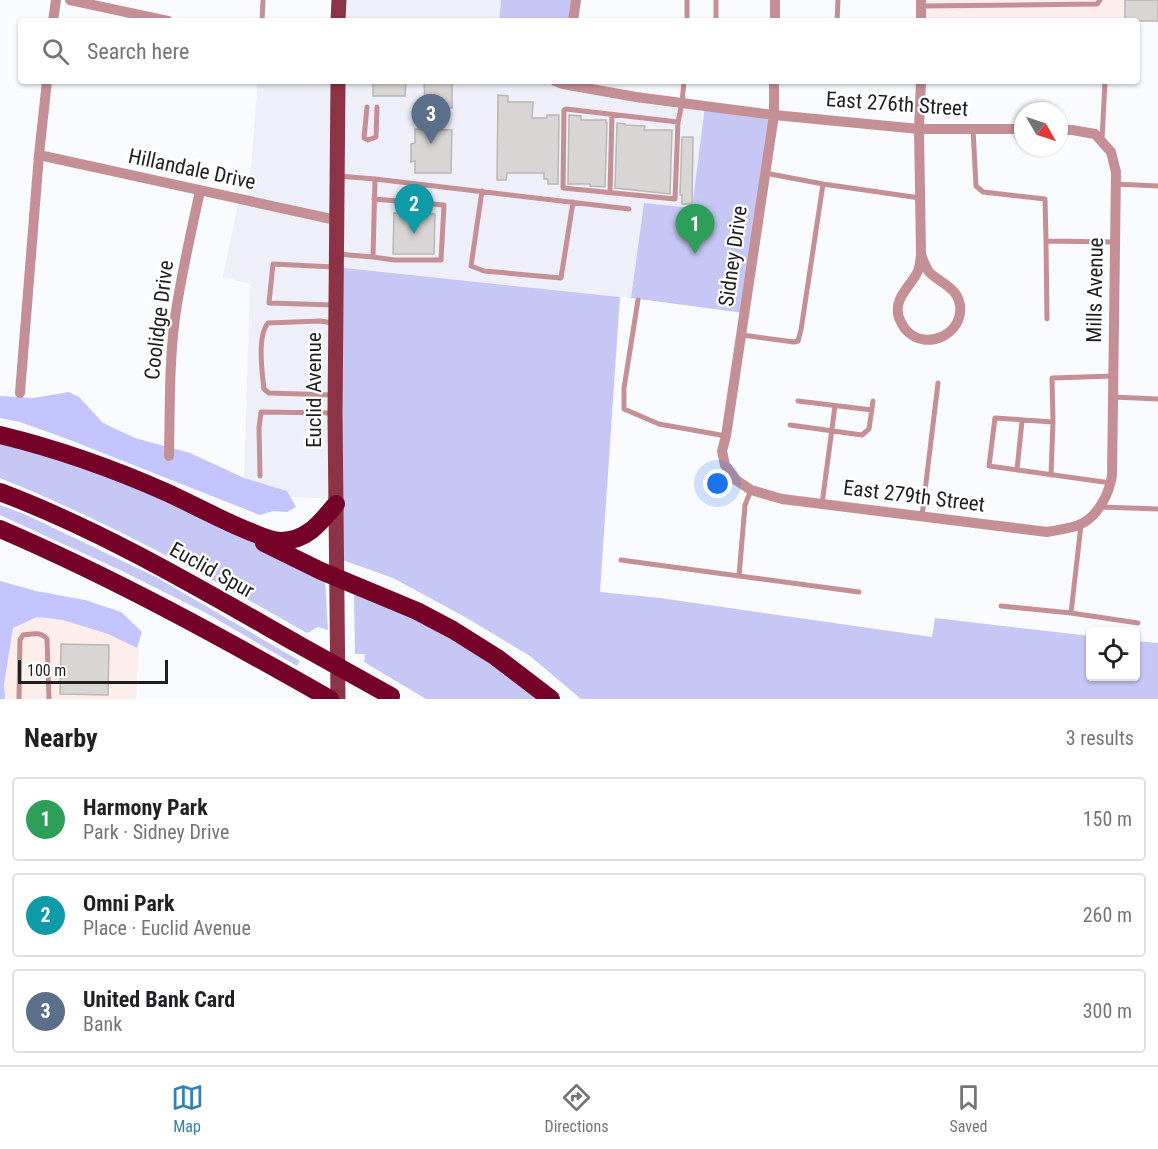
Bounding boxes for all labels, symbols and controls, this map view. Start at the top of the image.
search box [18,18,1140,84]
icon: search [39,35,72,68]
text: Search here [87,39,189,64]
street label: East 276th Street [825,87,969,121]
pin: 3 [412,94,450,144]
north arrow [1014,102,1068,156]
street label: Hillandale Drive [126,144,258,194]
pin: 2 [394,184,434,234]
pin: 1 [676,204,714,254]
street label: Sidney Drive [714,204,752,308]
street label: Mills Avenue [1082,237,1108,343]
street label: Coolidge Drive [140,259,178,381]
street label: Euclid Avenue [302,332,326,448]
your location [703,469,732,498]
street label: East 279th Street [842,475,986,517]
street label: Euclid Spur [166,537,258,603]
map controls [1086,627,1140,681]
button: locate [1086,627,1140,681]
scale bar [18,657,168,684]
text: 100 m [27,661,66,680]
text: Nearby [24,723,98,753]
text: 3 results [1066,726,1134,750]
text: Harmony Park [83,795,208,820]
text: 1 [40,807,51,831]
text: 150 m [1083,807,1132,831]
text: Park · Sidney Drive [83,820,229,844]
text: Omni Park [83,891,175,916]
text: 2 [40,903,51,927]
text: 260 m [1083,903,1132,927]
text: Place · Euclid Avenue [83,916,251,940]
text: United Bank Card [83,987,235,1012]
text: 3 [40,999,51,1023]
text: 300 m [1083,999,1132,1023]
text: Bank [83,1012,122,1036]
tab: Map [171,1081,204,1136]
tab: Directions [545,1081,608,1136]
tab: Saved [949,1081,987,1136]

